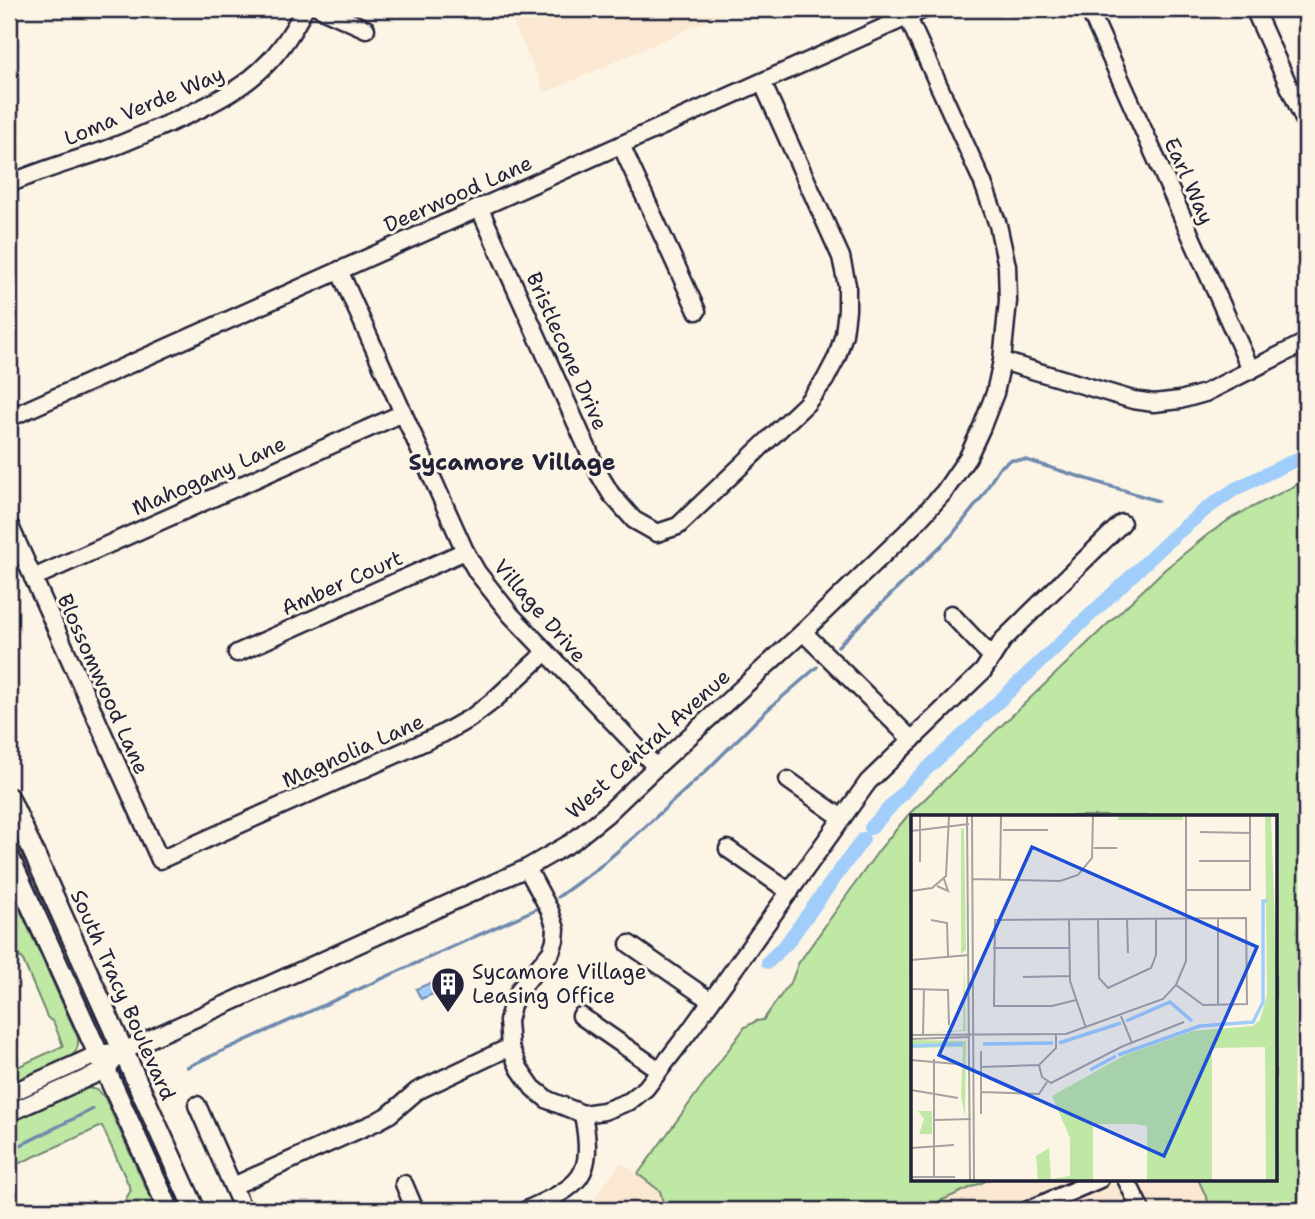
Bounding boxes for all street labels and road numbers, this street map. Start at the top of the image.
street label: Loma Verde Way [60,60,228,152]
street label: Earl Way [1157,133,1221,229]
street label: Deerwood Lane [379,149,537,239]
street label: Bristlecone Drive [520,268,614,434]
street label: Mahogany Lane [128,430,290,522]
street label: Amber Court [277,544,407,622]
street label: Village Drive [487,553,593,669]
street label: Blossomwood Lane [51,589,155,779]
street label: West Central Avenue [560,663,736,825]
street label: Magnolia Lane [278,707,428,795]
street label: South Tracy Boulevard [64,885,182,1105]

